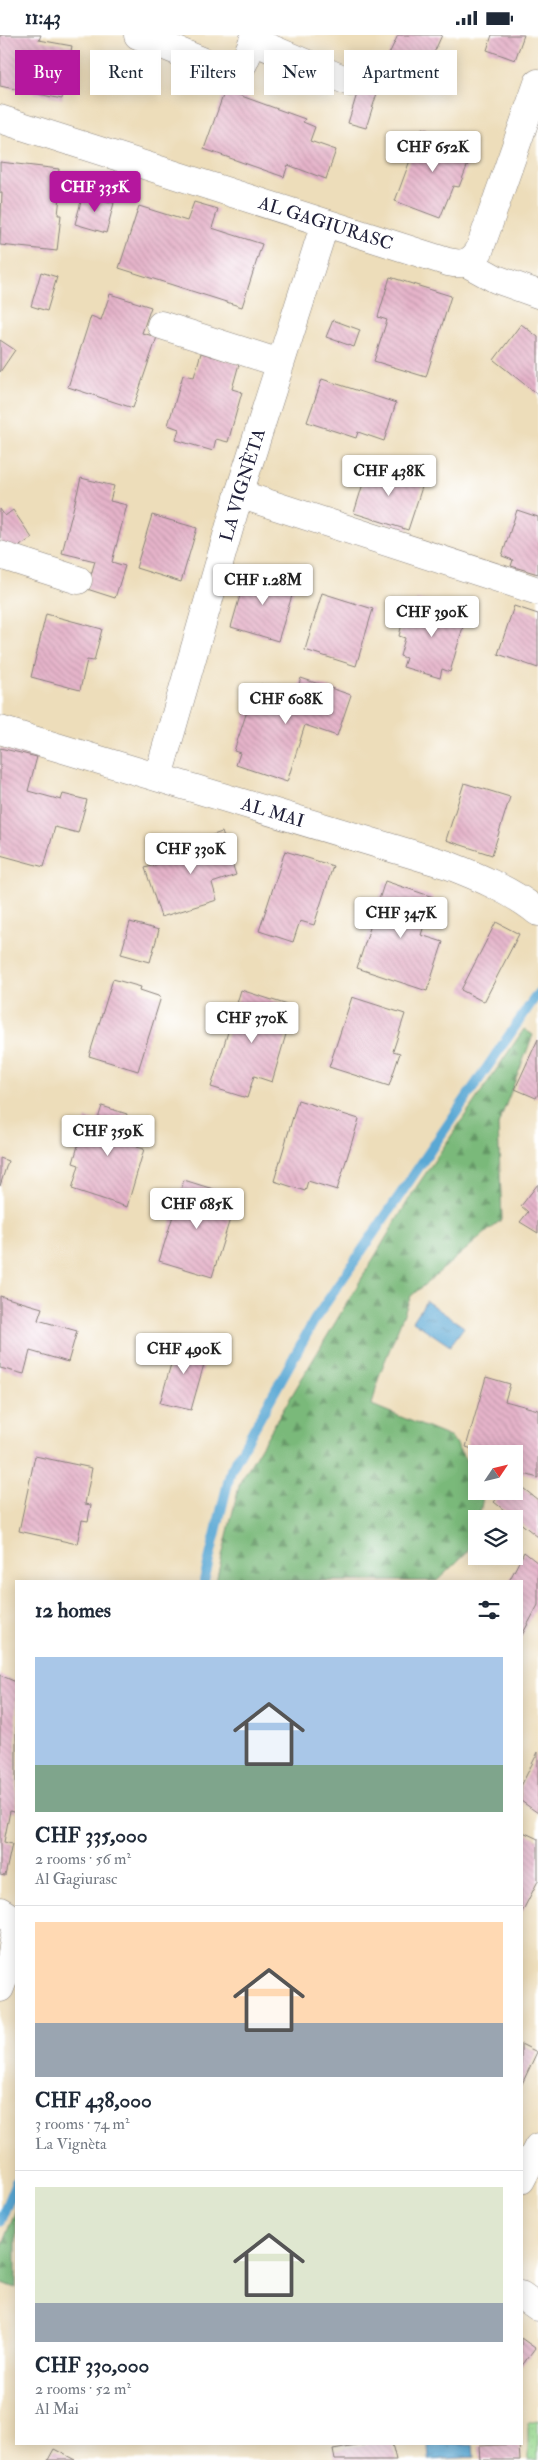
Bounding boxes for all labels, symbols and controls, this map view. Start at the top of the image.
text: 11:43 [25,6,61,30]
chip: Buy [15,50,80,95]
chip: Rent [90,50,161,95]
chip: Filters [171,50,254,95]
chip: New [264,50,334,95]
chip: Apartment [344,50,457,95]
pin: CHF 652K [381,131,485,173]
text: CHF 652K [397,137,469,157]
pin: CHF 335K [43,171,147,213]
text: CHF 335K [61,177,129,197]
street label: AL GAGIURASC [255,191,396,255]
street label: LA VIGNÈTA [215,425,271,544]
pin: CHF 438K [337,455,441,497]
text: CHF 438K [353,461,425,481]
pin: CHF 1.28M [206,563,320,606]
text: CHF 1.28M [224,570,302,590]
pin: CHF 390K [380,595,484,638]
text: CHF 390K [396,602,468,622]
pin: CHF 608K [234,683,338,725]
text: CHF 608K [249,689,323,709]
street label: AL MAI [238,792,307,833]
pin: CHF 330K [139,833,243,875]
text: CHF 330K [156,839,226,859]
pin: CHF 347K [349,897,453,939]
text: CHF 347K [365,903,437,923]
pin: CHF 370K [200,1001,304,1044]
text: CHF 370K [216,1008,288,1028]
pin: CHF 359K [56,1115,160,1157]
text: CHF 359K [73,1121,143,1141]
pin: CHF 685K [145,1187,249,1230]
text: CHF 685K [161,1194,233,1214]
pin: CHF 490K [132,1333,236,1375]
text: CHF 490K [147,1339,221,1359]
north arrow [468,1445,522,1500]
map controls [468,1445,523,1565]
button: layers [468,1510,523,1565]
icon: filters [475,1596,503,1624]
text: 12 homes [35,1597,111,1624]
icon: home [224,1689,314,1779]
text: CHF 335,000 [35,1822,147,1849]
text: 2 rooms · 56 m² [35,1849,131,1869]
text: Al Gagiurasc [35,1869,117,1889]
icon: home [224,1955,314,2045]
text: CHF 438,000 [35,2087,152,2114]
text: 3 rooms · 74 m² [35,2114,129,2134]
text: La Vignèta [35,2134,107,2154]
icon: home [224,2220,314,2310]
text: CHF 330,000 [35,2352,149,2379]
text: 2 rooms · 52 m² [35,2379,131,2399]
text: Al Mai [35,2399,79,2419]

